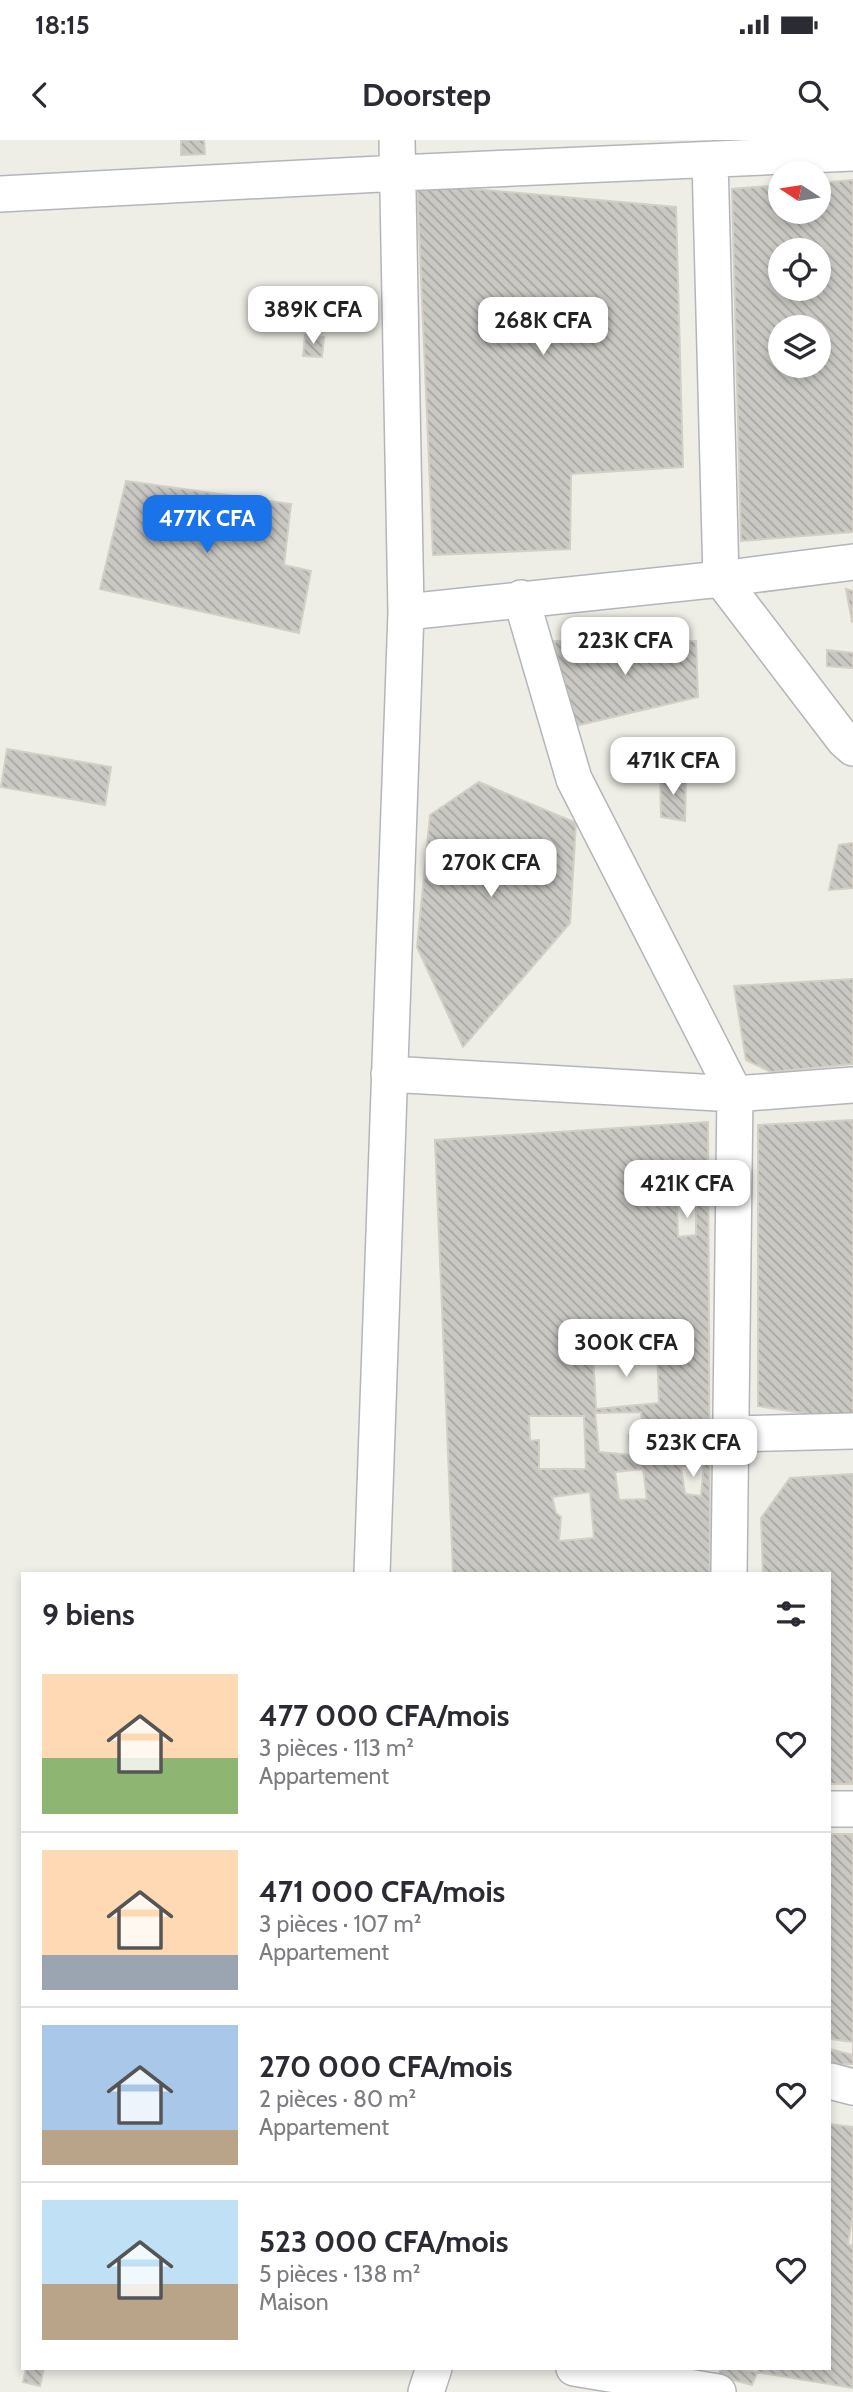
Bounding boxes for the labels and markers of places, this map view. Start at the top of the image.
pin: 389K CFA [241,286,385,346]
pin: 268K CFA [471,298,615,357]
pin: 477K CFA [135,496,279,555]
pin: 223K CFA [553,617,697,677]
pin: 471K CFA [601,738,745,797]
pin: 270K CFA [419,840,563,899]
pin: 421K CFA [615,1160,759,1220]
pin: 300K CFA [554,1320,698,1379]
pin: 523K CFA [621,1420,765,1479]

